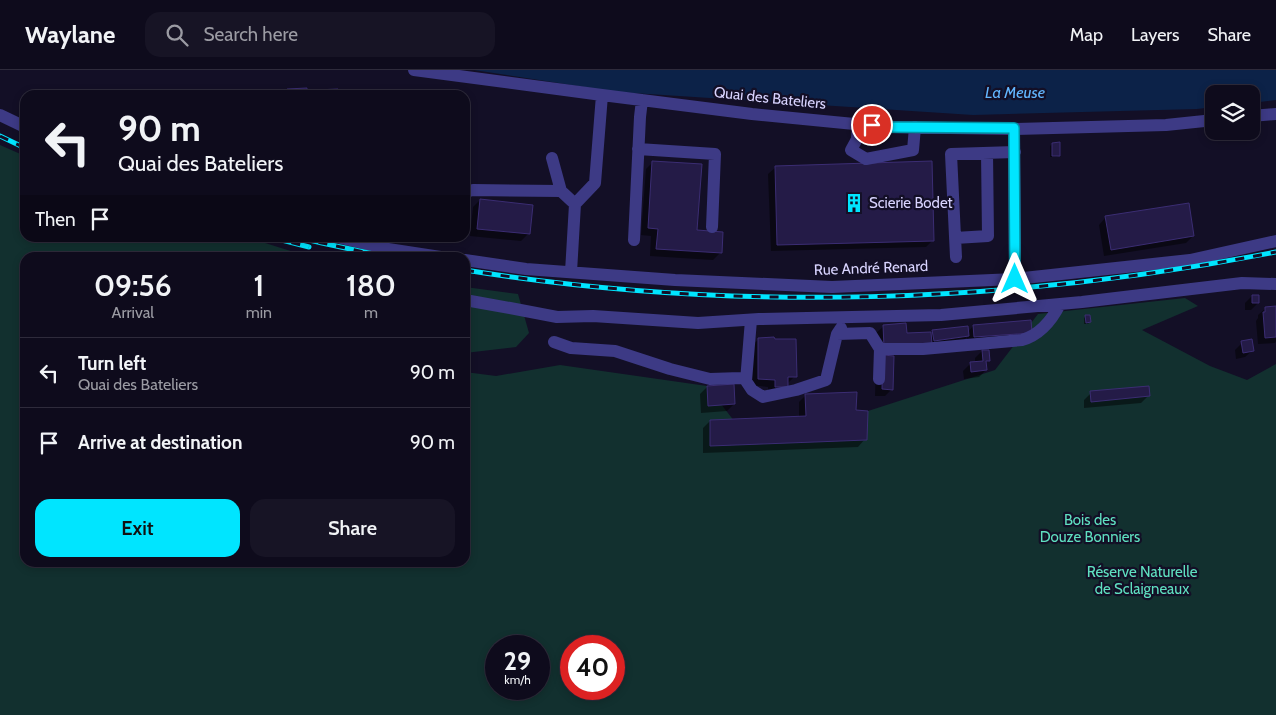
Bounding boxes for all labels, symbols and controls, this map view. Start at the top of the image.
search box [145,12,495,57]
text: Waylane [25,20,115,49]
icon: search [163,21,191,49]
text: Search here [203,23,298,46]
text: Map [1070,24,1103,46]
text: Layers [1131,24,1180,46]
text: Share [1208,24,1251,46]
street label: Quai des Bateliers [713,83,827,113]
water label: La Meuse [985,83,1045,102]
map controls [1205,85,1260,140]
button: layers [1205,85,1260,140]
pin [851,104,893,146]
text: 90 m [118,107,201,150]
icon: left [35,110,100,175]
icon: arrive [858,111,886,139]
text: Quai des Bateliers [118,150,283,177]
building icon: Scierie Bodet [843,192,865,214]
place label: Scierie Bodet [869,194,953,212]
icon: arrive [86,205,114,233]
text: Then [35,208,76,231]
position arrow [988,252,1040,304]
street label: Rue André Renard [814,257,928,279]
text: 09:56 [94,267,172,304]
text: 1 [254,267,264,304]
text: 180 [346,267,396,304]
text: Arrival [112,303,154,322]
text: min [246,303,272,322]
text: m [364,303,378,322]
text: Turn left [78,352,146,375]
icon: left [35,359,63,387]
text: 90 m [410,361,455,384]
text: Quai des Bateliers [78,375,198,394]
icon: arrive [35,429,63,457]
text: Arrive at destination [78,431,242,454]
text: 90 m [410,431,455,454]
button: Exit [35,499,240,557]
button: Share [250,499,455,557]
park label: Bois des Douze Bonniers [1040,511,1140,546]
park label: Réserve Naturelle de Sclaigneaux [1087,563,1198,598]
speed limit sign: 40 [560,635,625,700]
text: 29 [504,646,531,676]
text: km/h [504,672,531,687]

